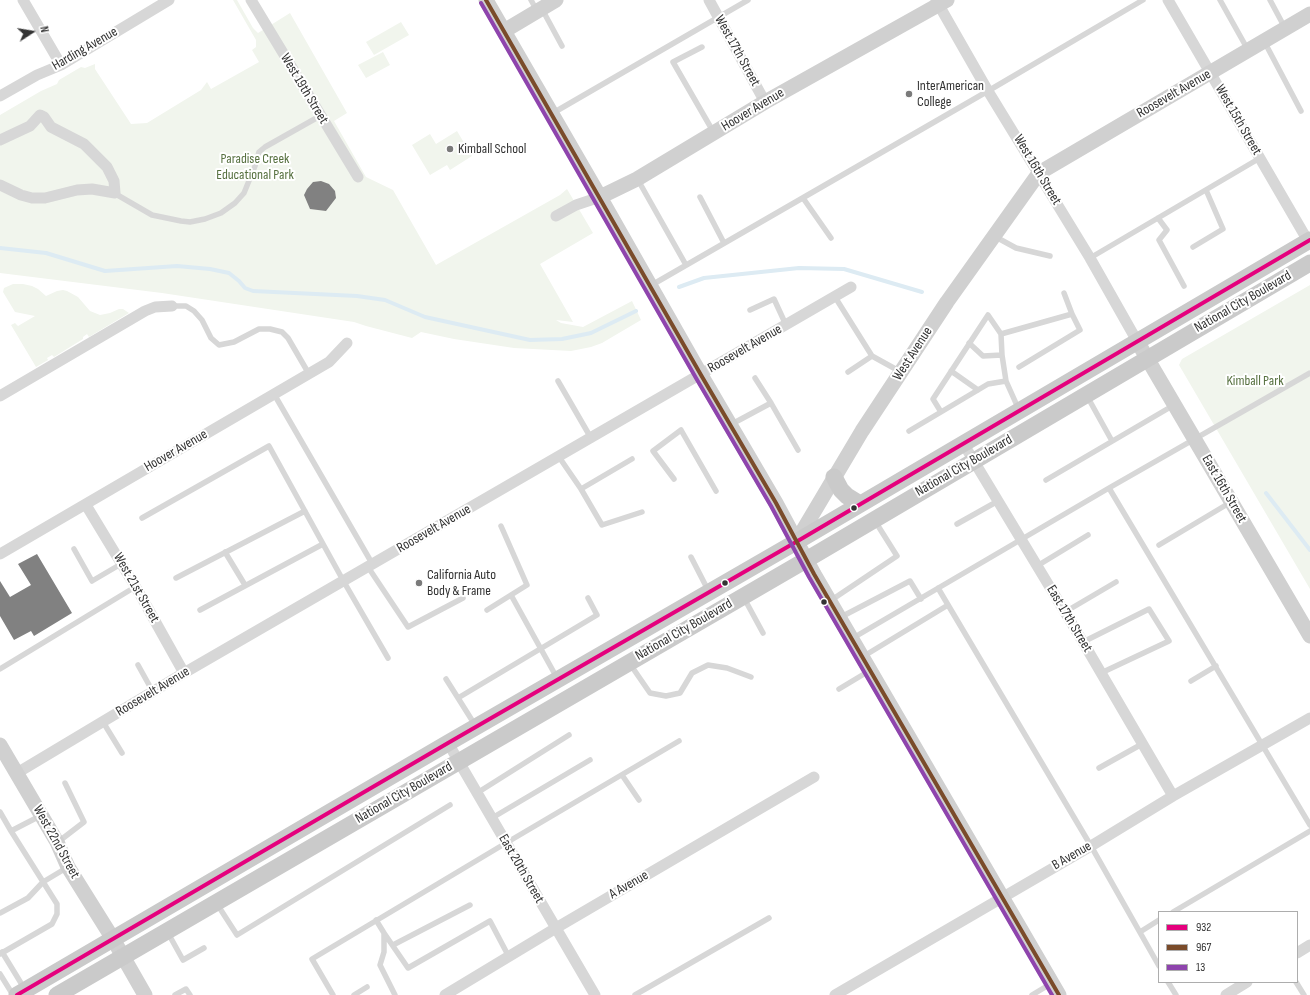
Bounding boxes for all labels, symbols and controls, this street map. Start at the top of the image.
north arrow [12,12,52,52]
street label: West 17th Street [711,13,763,89]
street label: Harding Avenue [49,24,121,74]
text: N [37,25,51,34]
street label: West 19th Street [276,51,332,127]
street label: Roosevelt Avenue [1134,66,1214,122]
place label: InterAmerican College [917,78,984,110]
street label: West 15th Street [1211,82,1265,158]
street label: Hoover Avenue [719,85,787,135]
marker: InterAmerican College [904,89,914,99]
street label: West 16th Street [1009,132,1065,208]
place label: Kimball School [458,141,526,157]
marker: Kimball School [445,144,455,154]
park label: Paradise Creek Educational Park [216,151,294,184]
street label: National City Boulevard [1192,267,1294,337]
street label: Roosevelt Avenue [705,321,785,377]
street label: West Avenue [890,324,936,384]
park label: Kimball Park [1226,373,1284,389]
street label: Hoover Avenue [141,426,211,476]
street label: National City Boulevard [913,431,1015,501]
street label: East 16th Street [1198,452,1250,526]
street label: Roosevelt Avenue [394,501,474,557]
unlabelled marker [849,503,859,513]
street label: West 21st Street [109,550,163,626]
place label: California Auto Body & Frame [427,567,496,600]
marker: California Auto Body & Frame [414,578,424,588]
unlabelled marker [720,578,730,588]
street label: East 17th Street [1042,582,1096,656]
street label: National City Boulevard [633,595,735,665]
unlabelled marker [819,597,829,607]
street label: Roosevelt Avenue [113,663,193,721]
street label: National City Boulevard [353,758,455,828]
street label: West 22nd Street [29,802,83,882]
street label: East 20th Street [495,832,547,906]
street label: B Avenue [1049,838,1095,874]
street label: A Avenue [606,867,652,903]
legend [1158,911,1298,983]
text: 932 [1196,920,1211,935]
text: 967 [1196,940,1211,955]
text: 13 [1196,960,1205,975]

